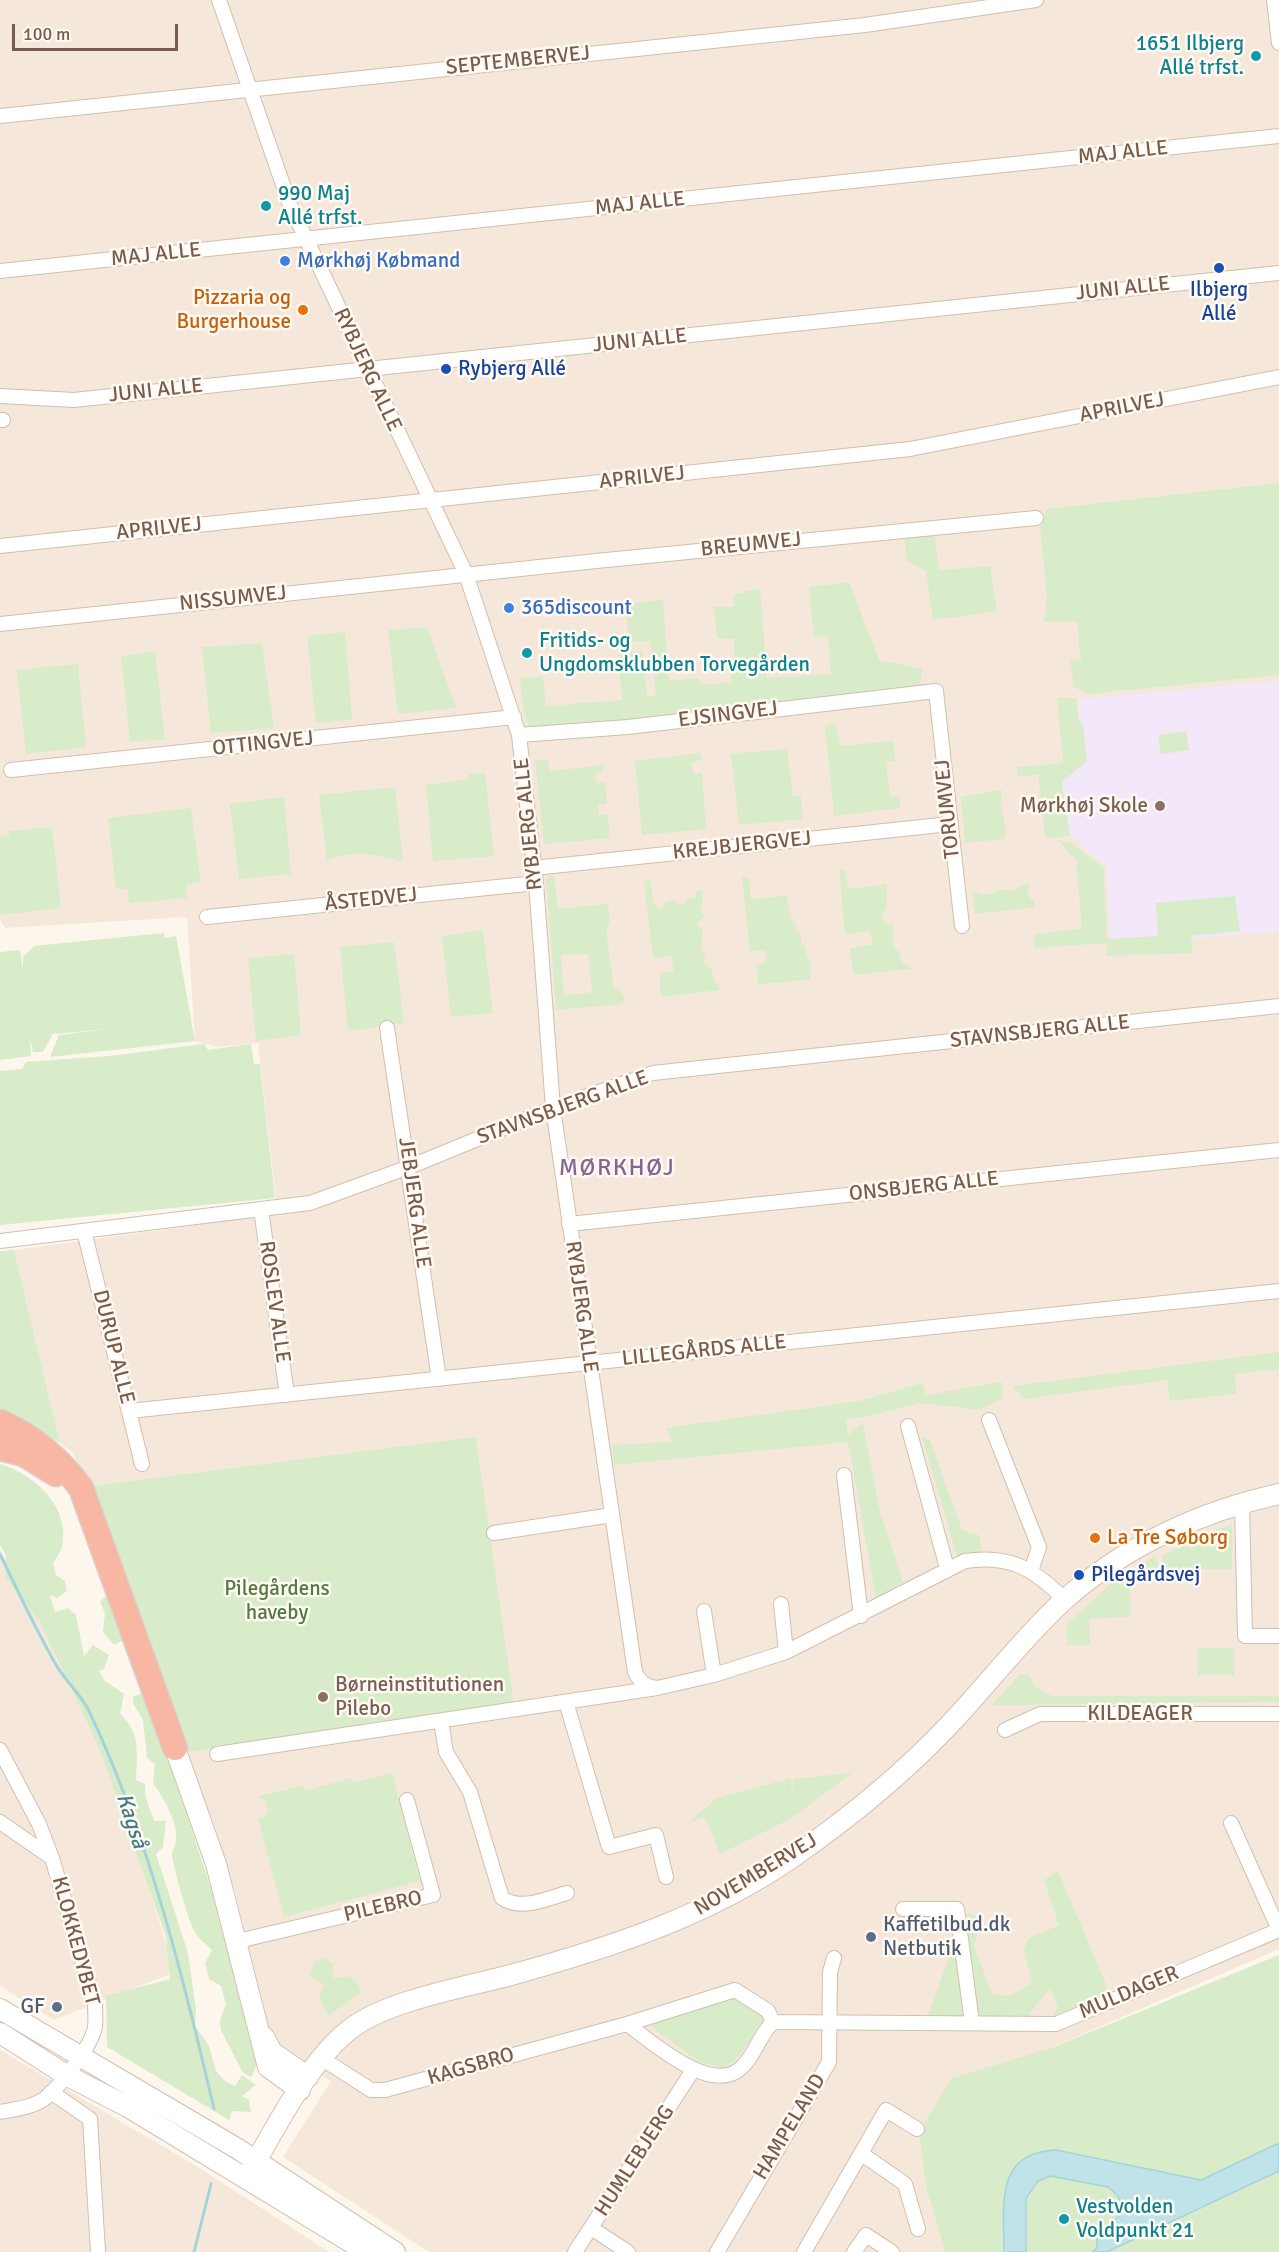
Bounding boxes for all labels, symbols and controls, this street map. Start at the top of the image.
scale bar [15,12,182,50]
text: 100 m [23,23,70,45]
place label: 1651 Ilbjerg Allé trfst. [1136,31,1244,81]
street label: SEPTEMBERVEJ [445,41,591,81]
marker: 1651 Ilbjerg Allé trfst. [1249,49,1263,63]
street label: MAJ ALLE [1077,136,1169,170]
place label: 990 Maj Allé trfst. [278,181,362,231]
street label: MAJ ALLE [594,187,686,221]
marker: 990 Maj Allé trfst. [259,199,273,213]
street label: MAJ ALLE [110,238,202,272]
place label: Mørkhøj Købmand [297,248,460,274]
marker: Mørkhøj Købmand [278,254,292,268]
marker: Ilbjerg Allé [1212,261,1226,275]
street label: JUNI ALLE [1075,272,1171,306]
place label: Ilbjerg Allé [1190,277,1248,327]
place label: Pizzaria og Burgerhouse [176,285,291,335]
marker: Pizzaria og Burgerhouse [296,303,310,317]
street label: RYBJERG ALLE [327,304,407,436]
street label: JUNI ALLE [592,324,688,358]
place label: Rybjerg Allé [458,356,566,382]
marker: Rybjerg Allé [439,362,453,376]
street label: JUNI ALLE [108,374,204,408]
street label: APRILVEJ [1077,387,1167,429]
street label: APRILVEJ [598,461,686,495]
street label: APRILVEJ [115,512,203,546]
street label: BREUMVEJ [699,527,803,563]
street label: NISSUMVEJ [178,581,288,617]
place label: 365discount [521,595,632,621]
marker: 365discount [502,601,516,615]
place label: Fritids- og Ungdomsklubben Torvegården [539,628,810,678]
marker: Fritids- og Ungdomsklubben Torvegården [520,646,534,660]
street label: EJSINGVEJ [677,696,779,734]
street label: OTTINGVEJ [211,726,315,762]
street label: RYBJERG ALLE [510,756,548,892]
street label: TORUMVEJ [930,758,966,860]
place label: Mørkhøj Skole [1020,793,1148,819]
marker: Mørkhøj Skole [1153,799,1167,813]
street label: KREJBJERGVEJ [671,826,813,866]
street label: ÅSTEDVEJ [323,883,419,917]
street label: STAVNSBJERG ALLE [949,1010,1131,1054]
street label: STAVNSBJERG ALLE [474,1065,652,1151]
street label: JEBJERG ALLE [392,1136,436,1270]
district label: MØRKHØJ [559,1155,675,1183]
street label: ONSBJERG ALLE [848,1167,1000,1207]
street label: ROSLEV ALLE [253,1239,295,1365]
street label: RYBJERG ALLE [559,1239,603,1375]
street label: DURUP ALLE [87,1287,139,1407]
street label: LILLEGÅRDS ALLE [621,1330,787,1372]
place label: La Tre Søborg [1107,1525,1228,1551]
marker: La Tre Søborg [1088,1531,1102,1545]
place label: Pilegårdsvej [1091,1562,1200,1588]
marker: Pilegårdsvej [1072,1568,1086,1582]
park label: Pilegårdens haveby [224,1576,330,1626]
place label: Børneinstitutionen Pilebo [335,1672,504,1722]
marker: Børneinstitutionen Pilebo [316,1690,330,1704]
street label: KILDEAGER [1087,1701,1193,1727]
water label: Kagså [110,1790,152,1852]
street label: NOVEMBERVEJ [690,1828,822,1922]
street label: KLOKKEDYBET [46,1874,104,2008]
street label: PILEBRO [341,1886,425,1928]
place label: Kaffetilbud.dk Netbutik [883,1912,1010,1962]
marker: Kaffetilbud.dk Netbutik [864,1930,878,1944]
street label: MULDAGER [1075,1961,1183,2025]
place label: GF [21,1994,45,2020]
marker: GF [50,2000,64,2014]
street label: KAGSBRO [425,2043,517,2091]
street label: HAMPELAND [748,2069,832,2185]
street label: HUMLEBJERG [590,2101,680,2221]
place label: Vestvolden Voldpunkt 21 [1076,2194,1194,2244]
marker: Vestvolden Voldpunkt 21 [1057,2212,1071,2226]

